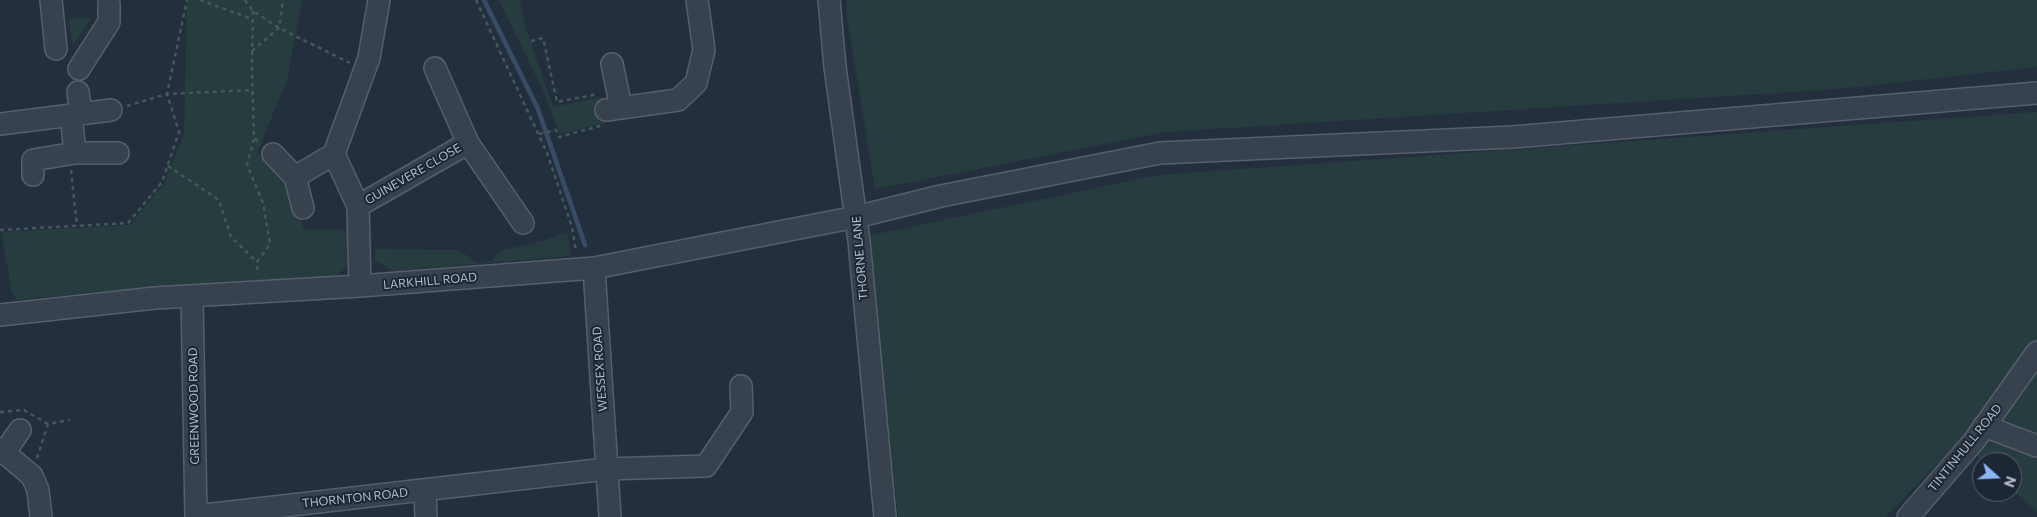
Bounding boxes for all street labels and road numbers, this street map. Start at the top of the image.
street label: GUINEVERE CLOSE [362,141,464,207]
street label: THORNE LANE [849,215,871,301]
street label: LARKHILL ROAD [383,270,477,292]
street label: WESSEX ROAD [590,326,610,412]
street label: GREENWOOD ROAD [186,347,202,465]
street label: TINTINHULL ROAD [1925,401,2005,495]
street label: THORNTON ROAD [301,485,409,511]

